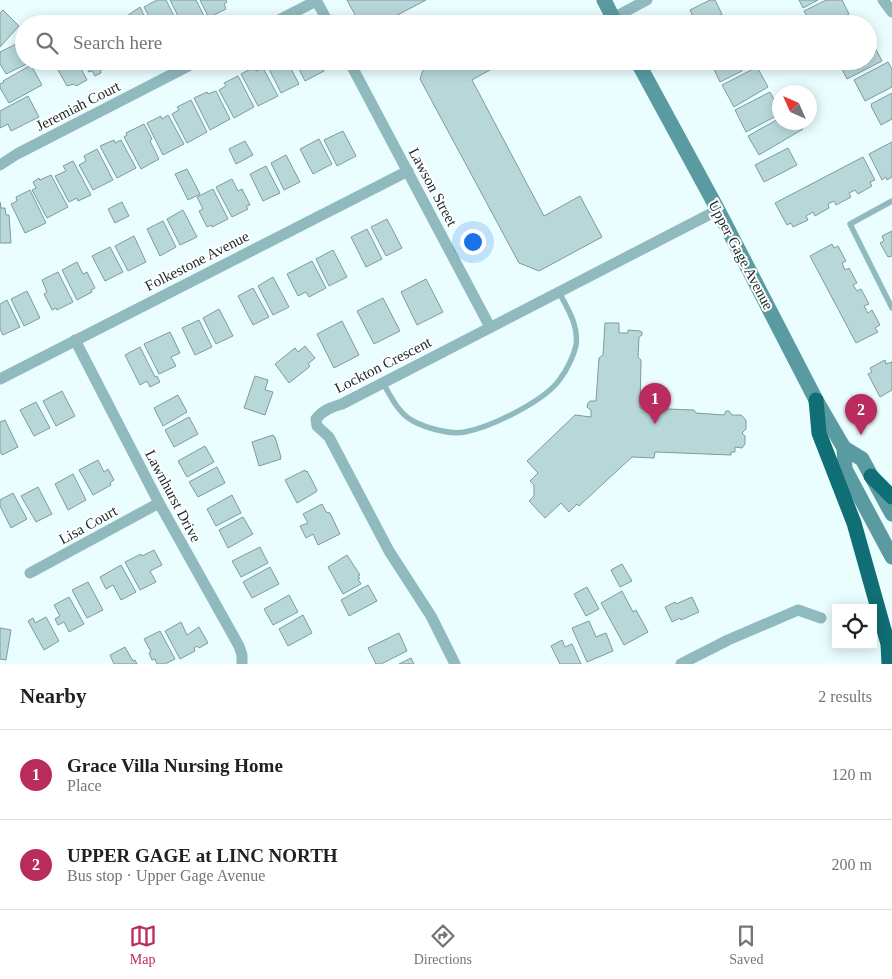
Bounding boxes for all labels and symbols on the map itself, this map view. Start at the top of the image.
street label: Jeremiah Court [33,78,123,134]
north arrow [772,85,817,130]
street label: Lawson Street [406,145,461,230]
street label: Upper Gage Avenue [705,198,777,313]
street label: Folkestone Avenue [142,228,252,294]
your location [460,229,486,255]
street label: Lockton Crescent [332,333,435,396]
pin: 1 [639,383,671,424]
pin: 2 [845,394,877,435]
street label: Lawnhurst Drive [142,447,204,545]
street label: Lisa Court [56,502,120,547]

